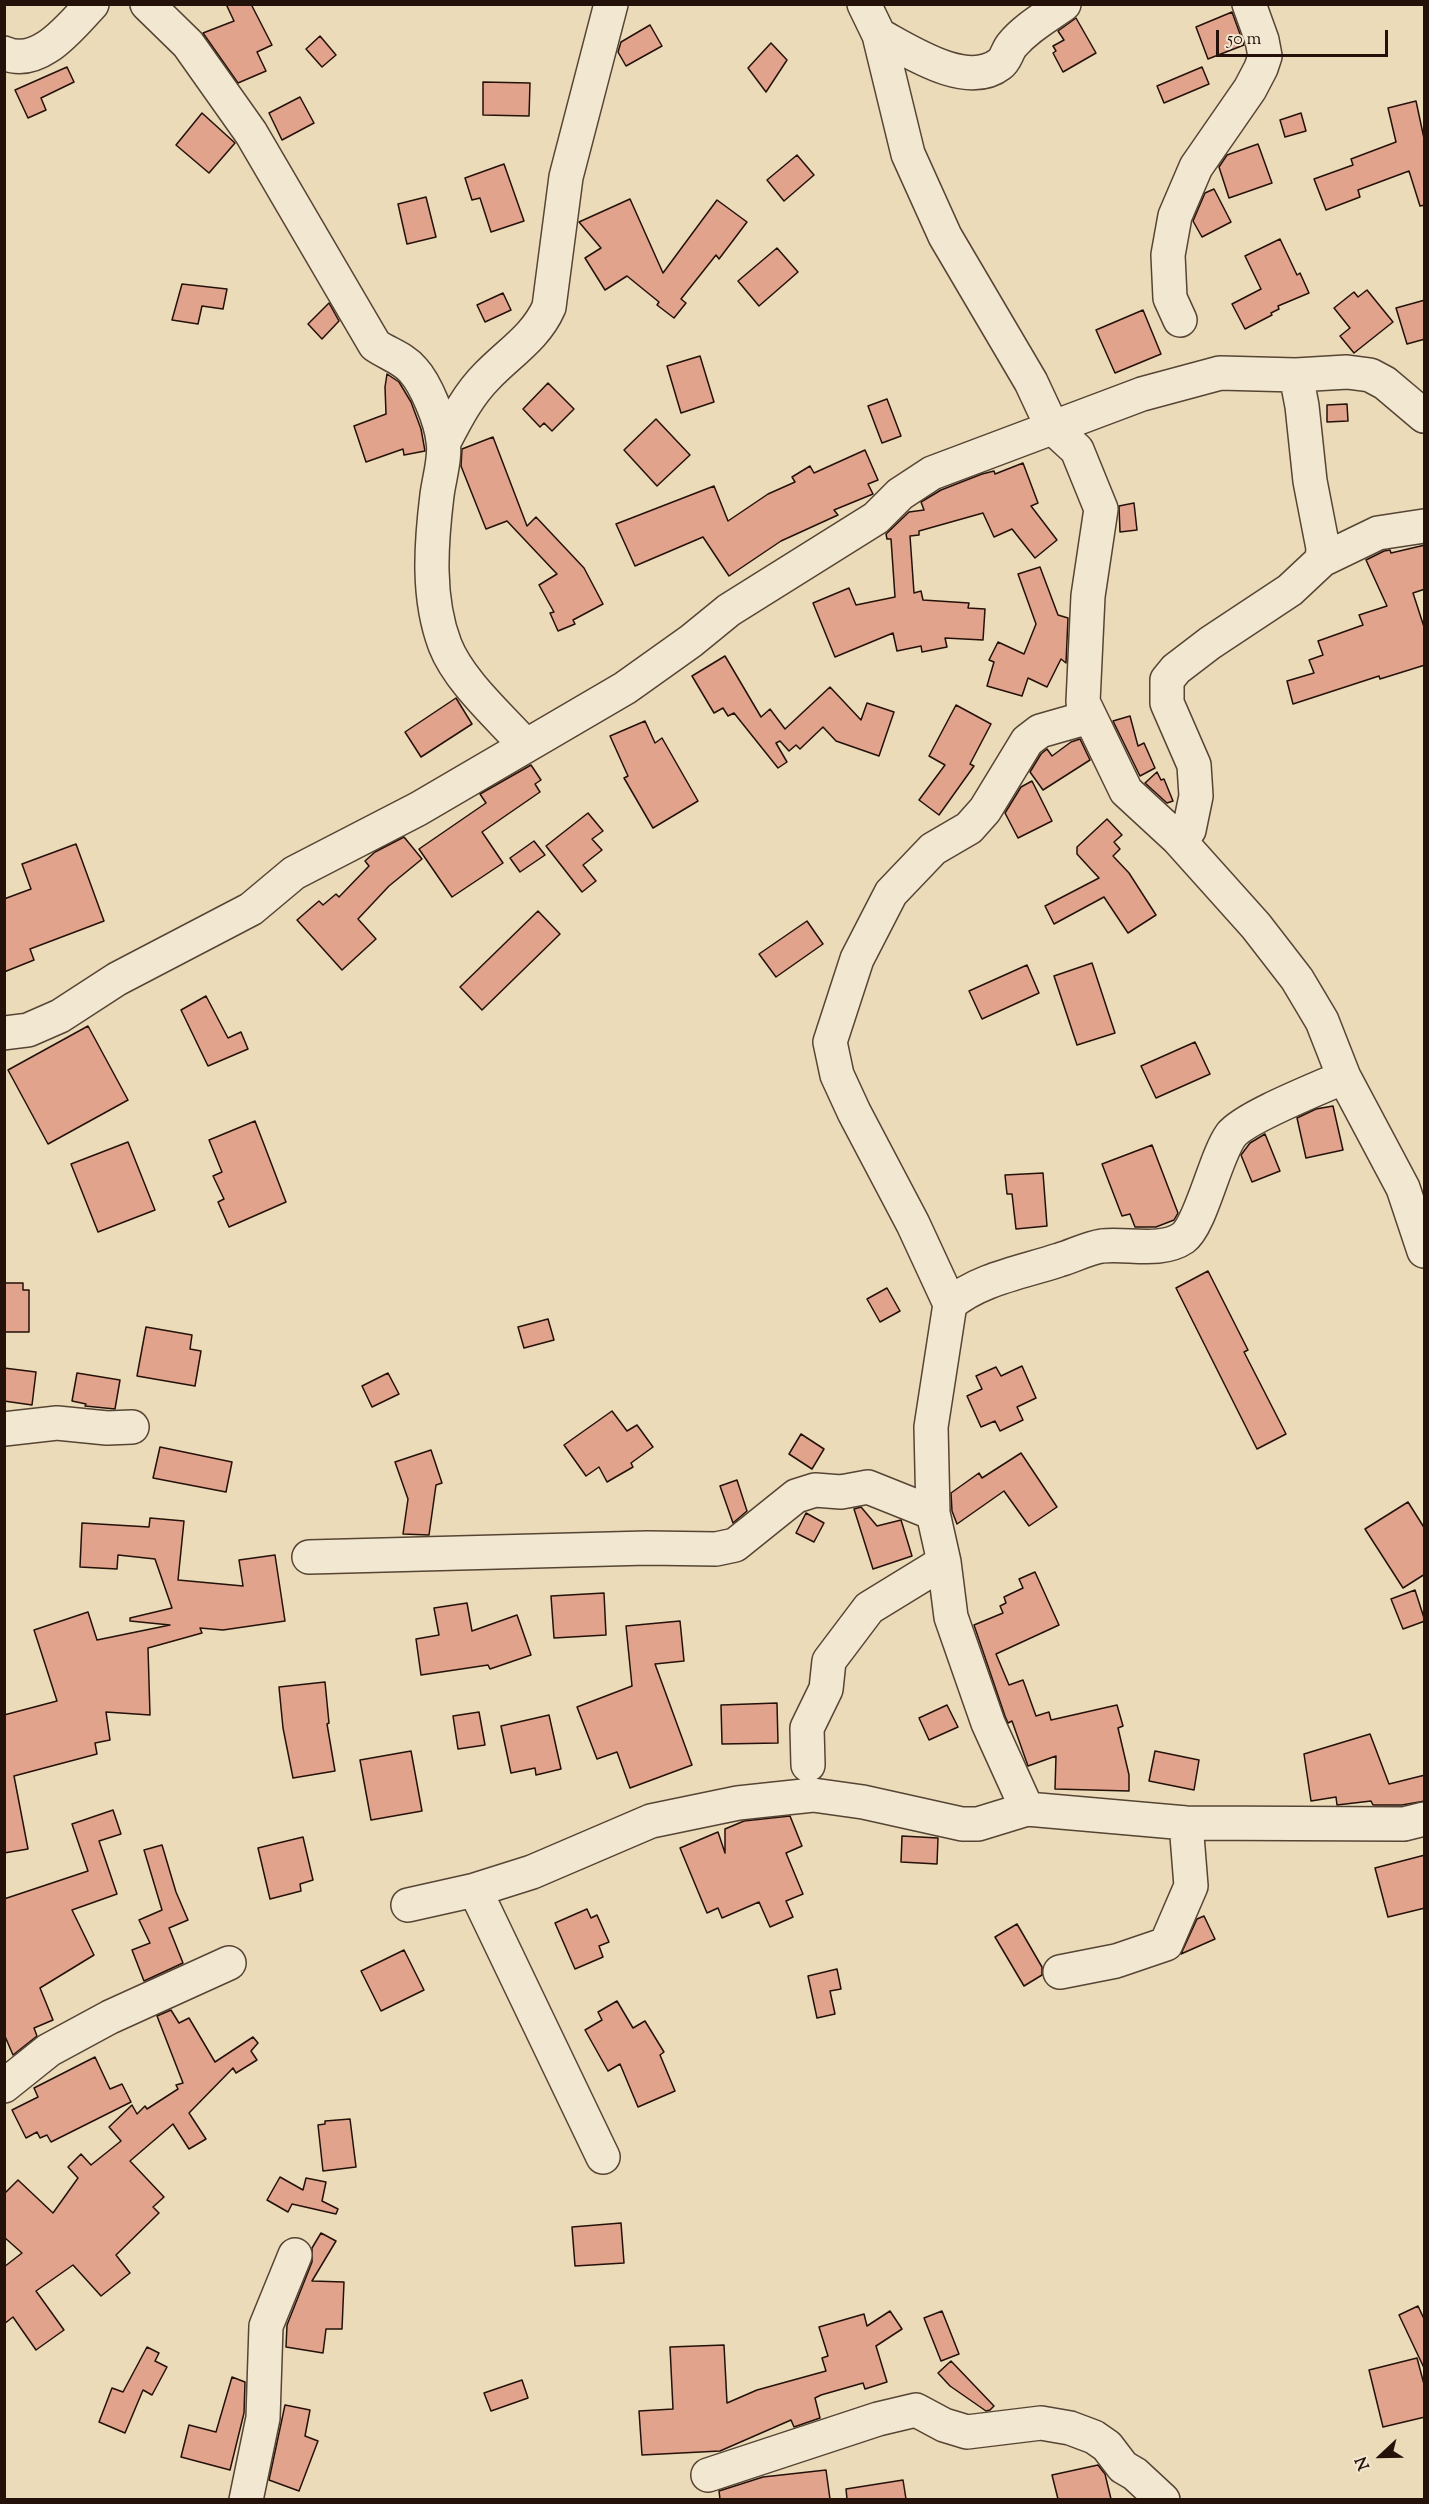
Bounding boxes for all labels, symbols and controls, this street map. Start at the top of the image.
scale bar [1219,18,1392,56]
text: 50 m [1227,27,1261,53]
north arrow [1351,2426,1411,2486]
text: N [1351,2453,1377,2473]

